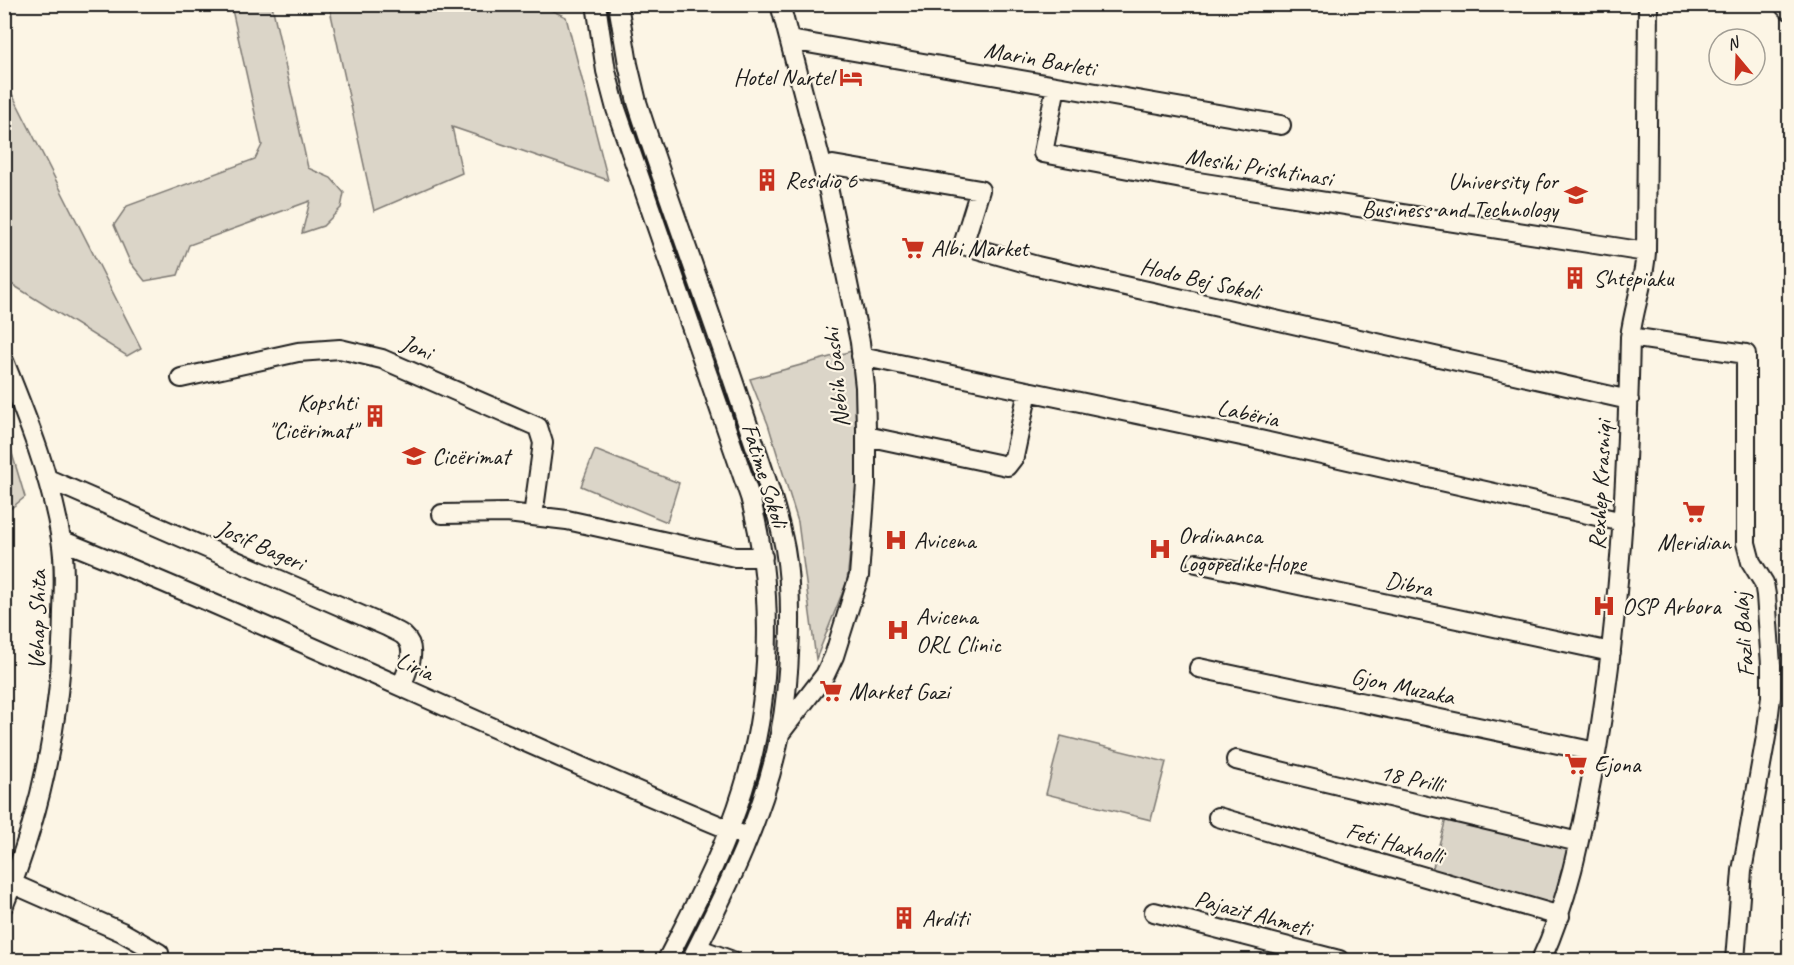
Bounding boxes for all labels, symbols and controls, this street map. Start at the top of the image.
north arrow [1707,27,1767,87]
text: N [1725,32,1743,55]
street label: Marin Barleti [982,34,1101,84]
place label: Hotel Nartel [734,62,837,92]
hotel icon: Hotel Nartel [838,64,864,90]
street label: Mesihi Prishtinasi [1184,141,1337,194]
place label: Residio 6 [785,165,858,195]
place label: University for Business and Technology [1361,166,1560,224]
building icon: Residio 6 [754,167,780,193]
school or university icon: University for Business and Technology [1563,182,1589,208]
place label: Albi Market [931,233,1030,263]
supermarket icon: Albi Market [900,235,926,261]
street label: Hodo Bej Sokoli [1137,251,1266,308]
place label: Shtepiaku [1593,263,1675,293]
building icon: Shtepiaku [1562,265,1588,291]
street label: Nebih Gashi [816,324,856,429]
street label: Joni [396,327,439,368]
place label: Kopshti "Cicërimat" [268,387,362,445]
street label: Labëria [1215,392,1283,434]
building icon: Kopshti "Cicërimat" [362,403,388,429]
street label: Rexhep Krasniqi [1582,417,1619,551]
street label: Fatime Sokoli [735,419,796,534]
place label: Cicërimat [432,441,513,471]
school or university icon: Cicërimat [401,443,427,469]
supermarket icon: Meridian [1681,499,1707,525]
street label: Josif Bageri [212,512,312,579]
place label: Ordinanca Logopedike Hope [1178,520,1308,578]
place label: Avicena [914,525,978,555]
hospital icon: Avicena [883,527,909,553]
place label: Meridian [1657,527,1732,557]
hospital icon: Ordinanca Logopedike Hope [1147,536,1173,562]
street label: Dibra [1383,564,1437,604]
street label: Vehap Shita [21,568,53,670]
street label: Fazli Balaj [1725,589,1761,678]
place label: OSP Arbora [1622,591,1722,621]
hospital icon: OSP Arbora [1591,593,1617,619]
place label: Avicena ORL Clinic [916,601,1002,659]
hospital icon: Avicena ORL Clinic [885,617,911,643]
street label: Liria [392,645,440,688]
street label: Gjon Muzaka [1349,660,1459,712]
place label: Market Gazi [849,676,952,706]
supermarket icon: Market Gazi [818,678,844,704]
place label: Ejona [1594,749,1642,779]
supermarket icon: Ejona [1563,751,1589,777]
street label: 18 Prilli [1377,757,1449,800]
street label: Feti Haxholli [1343,815,1450,872]
street label: Pajazit Ahmeti [1192,883,1317,944]
place label: Arditi [922,903,971,933]
building icon: Arditi [891,905,917,931]

